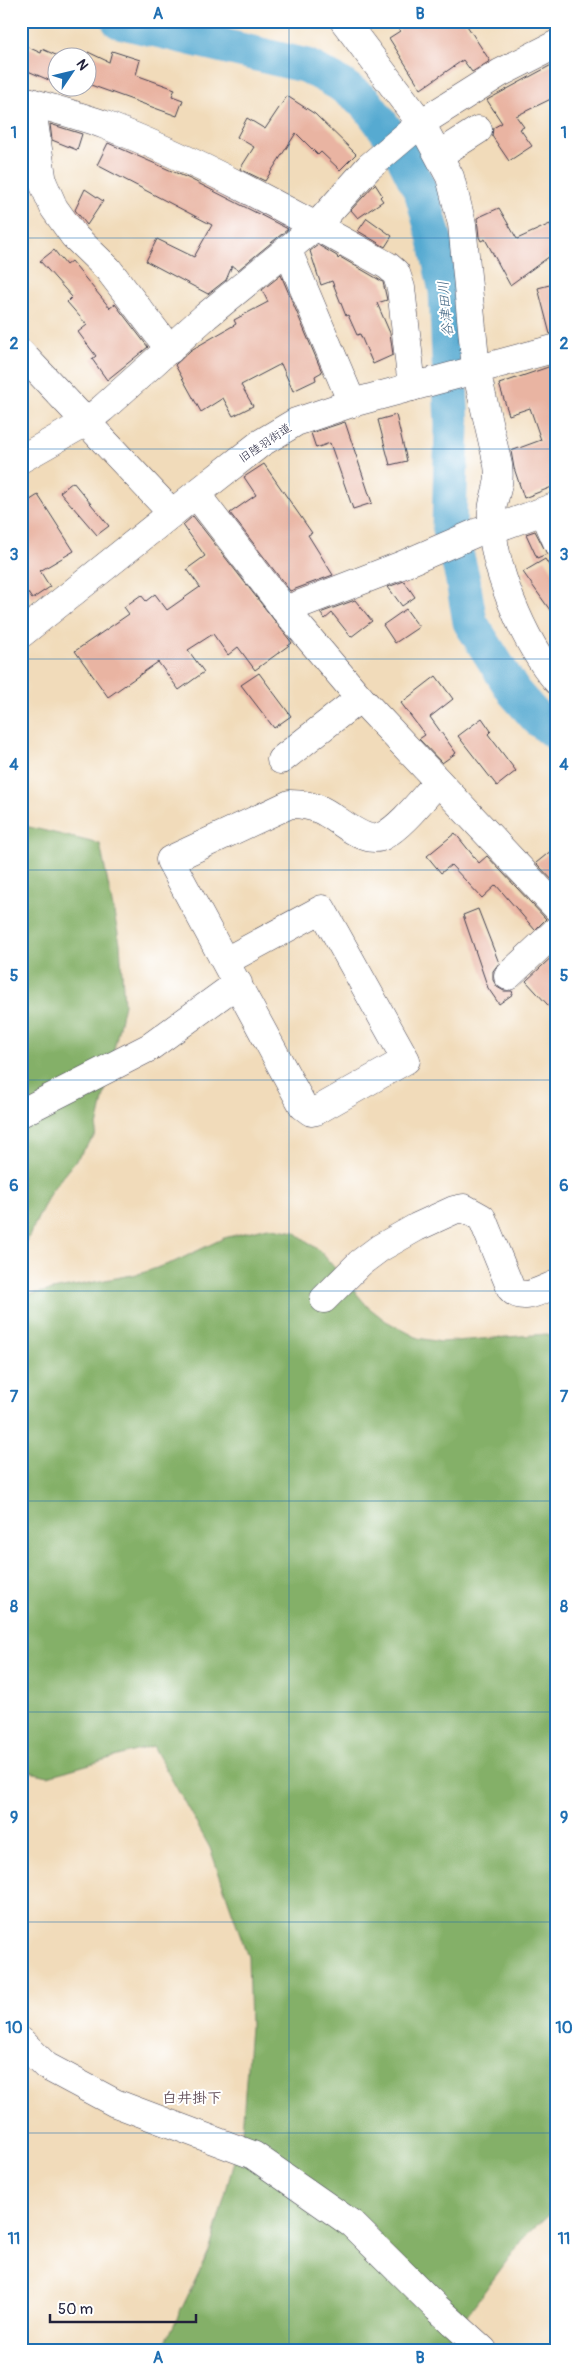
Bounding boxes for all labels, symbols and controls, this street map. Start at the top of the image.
text: A [153,4,164,24]
text: B [415,4,425,24]
north arrow [48,48,98,98]
text: N [73,56,92,74]
text: 1 [11,123,17,143]
text: 1 [561,123,567,143]
water label: 谷津田川 [435,280,456,338]
text: 2 [10,334,19,354]
text: 2 [560,334,569,354]
street label: 旧陸羽街道 [236,420,294,466]
text: 3 [10,545,19,565]
text: 3 [560,545,569,565]
text: 4 [9,755,19,775]
text: 4 [559,755,569,775]
text: 5 [10,966,19,986]
text: 5 [560,966,569,986]
text: 6 [9,1176,19,1196]
text: 6 [559,1176,569,1196]
text: 7 [10,1387,19,1407]
text: 7 [560,1387,569,1407]
text: 8 [10,1597,18,1617]
text: 8 [560,1597,568,1617]
text: 9 [10,1808,18,1828]
text: 9 [560,1808,568,1828]
text: 10 [5,2018,23,2038]
text: 10 [555,2018,573,2038]
district label: 白井掛下 [162,2089,222,2108]
text: 11 [8,2229,20,2249]
text: 11 [558,2229,570,2249]
scale bar [50,2291,196,2323]
text: 50 m [58,2300,93,2319]
text: A [153,2348,164,2368]
text: B [415,2348,425,2368]

